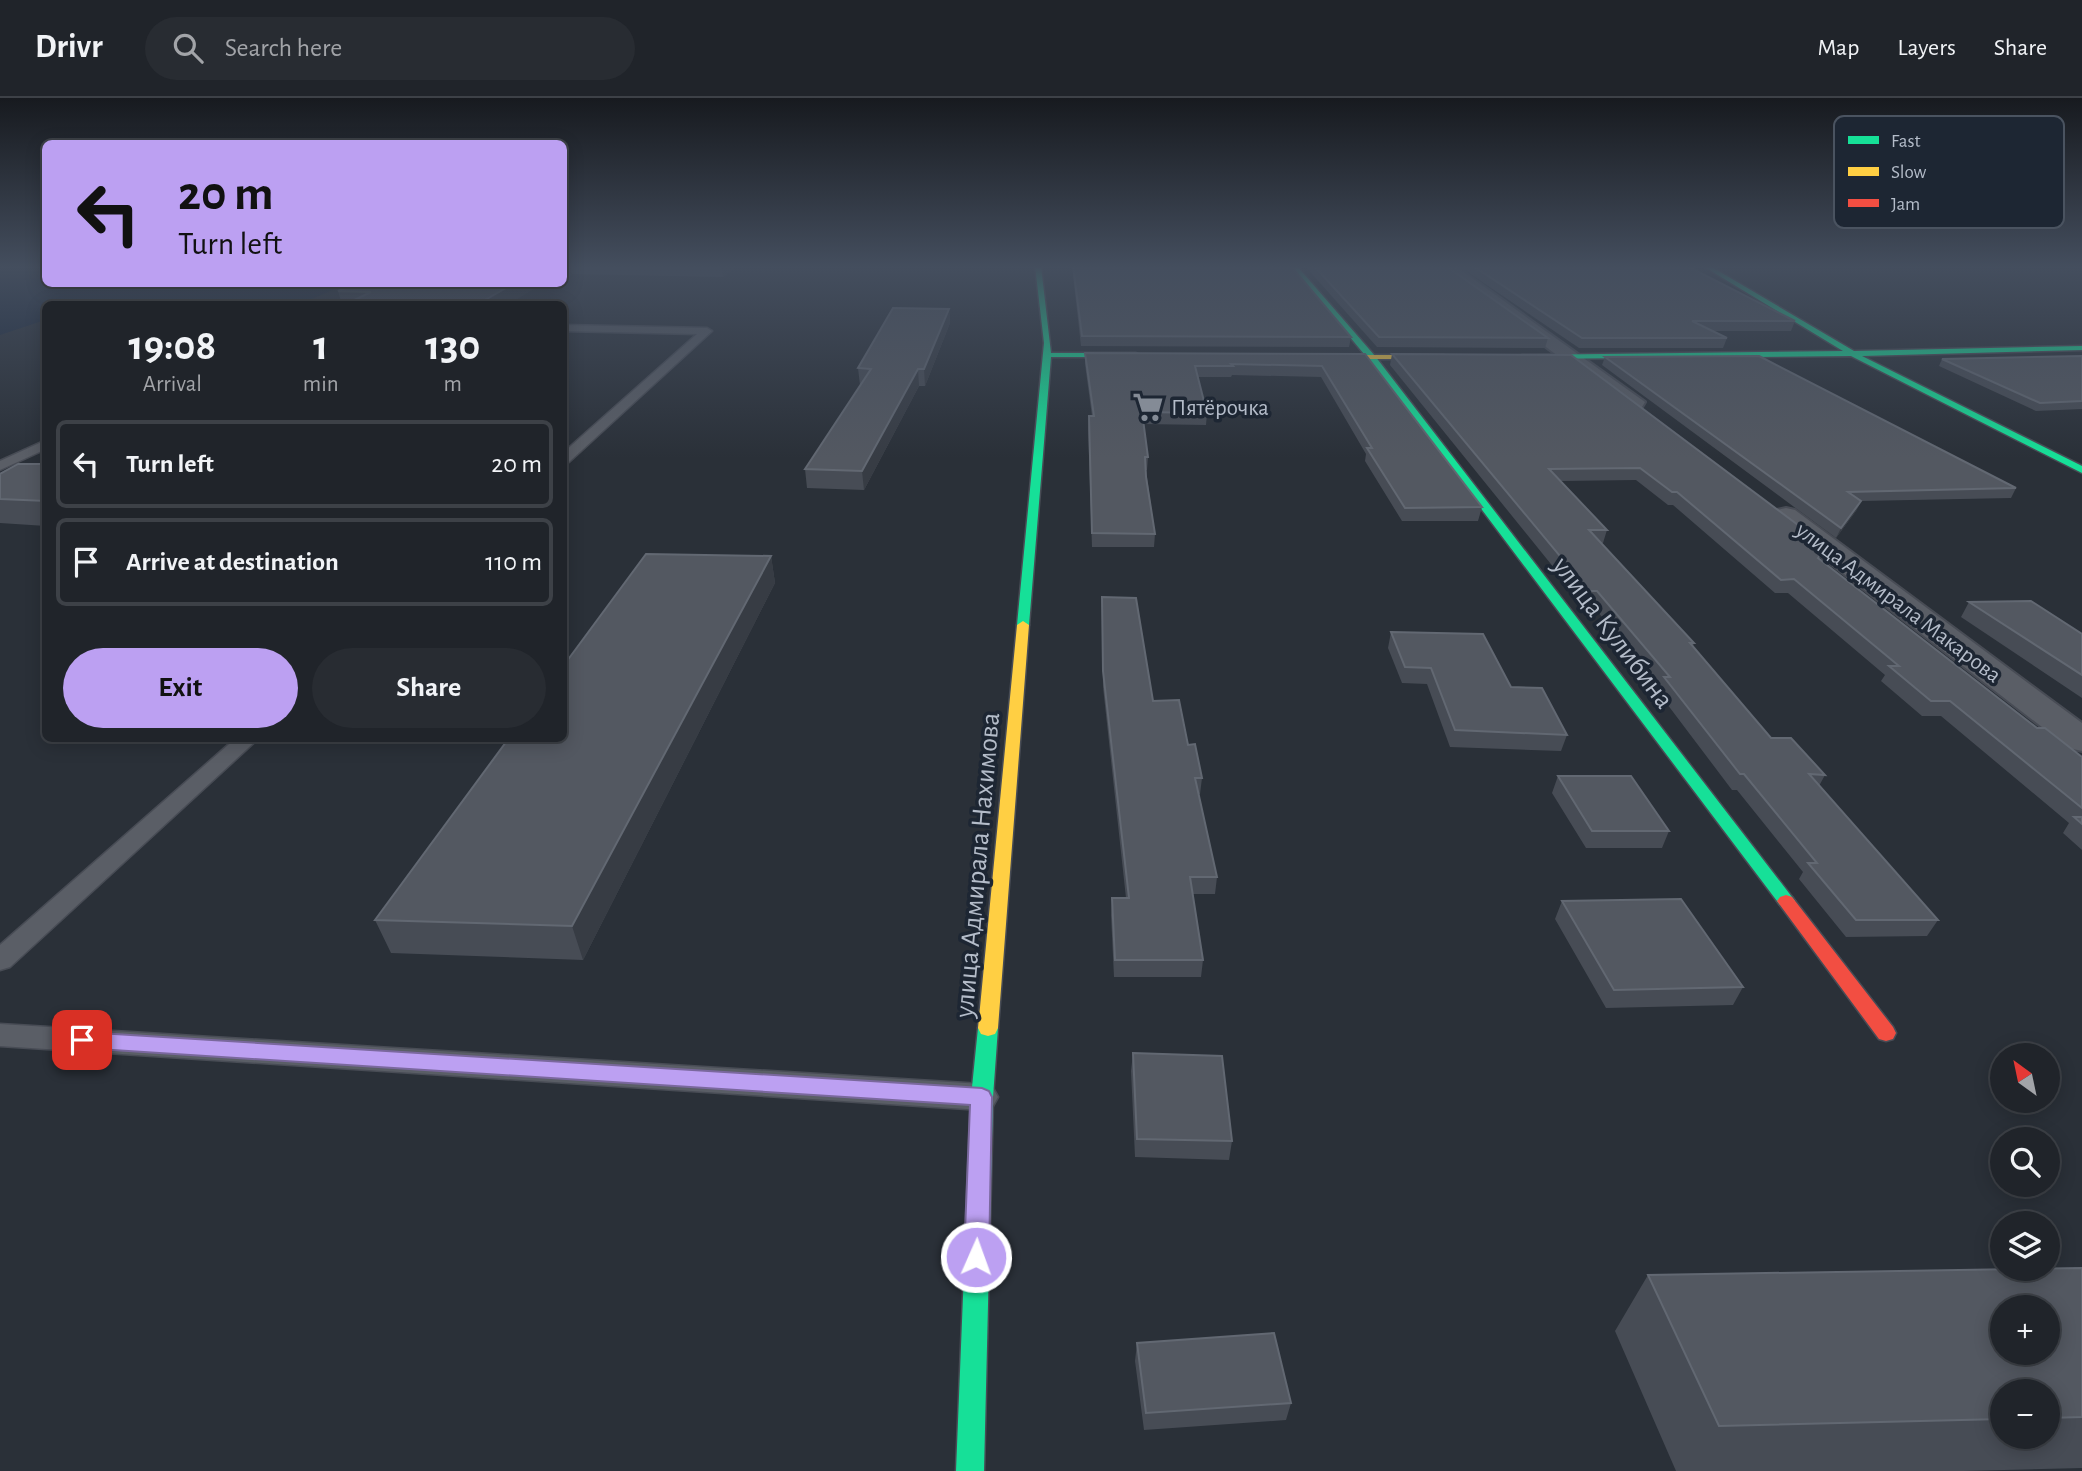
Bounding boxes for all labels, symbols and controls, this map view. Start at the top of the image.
search box [145,17,635,80]
icon: search [169,29,207,67]
text: Drivr [35,31,103,64]
text: Search here [225,35,342,61]
text: Map [1817,36,1859,60]
text: Layers [1897,36,1956,60]
text: Share [1994,36,2047,60]
legend [1834,116,2064,228]
text: Fast [1891,132,1921,151]
text: Slow [1891,163,1927,182]
icon: left [63,168,154,259]
text: 20 m [178,170,274,219]
text: Jam [1891,195,1920,214]
text: Turn left [178,228,282,260]
text: 19:08 [129,325,216,367]
text: 1 [313,325,328,367]
text: 130 [425,325,480,367]
text: Arrival [143,373,202,396]
text: min [303,373,339,396]
text: m [444,373,462,396]
supermarket icon: Пятёрочка [1131,390,1165,424]
place label: Пятёрочка [1171,397,1269,420]
icon: left [67,445,105,483]
text: Turn left [126,451,214,477]
text: 20 m [491,451,542,477]
street label: улица Адмирала Макарова [1790,518,2005,688]
icon: arrive [67,543,105,581]
text: Arrive at destination [126,549,339,575]
text: 110 m [485,549,542,575]
street label: улица Кулибина [1546,551,1678,714]
button: Exit [63,648,298,728]
button: Share [312,648,546,728]
street label: улица Адмирала Нахимова [951,711,1005,1020]
pin [52,1010,112,1070]
icon: arrive [63,1021,101,1059]
north arrow [1990,1043,2060,1113]
map controls [1990,1043,2060,1449]
button: search [1990,1127,2060,1197]
button: layers [1990,1211,2060,1281]
position arrow [939,1220,1013,1294]
button: + [1990,1295,2060,1365]
button: − [1990,1379,2060,1449]

